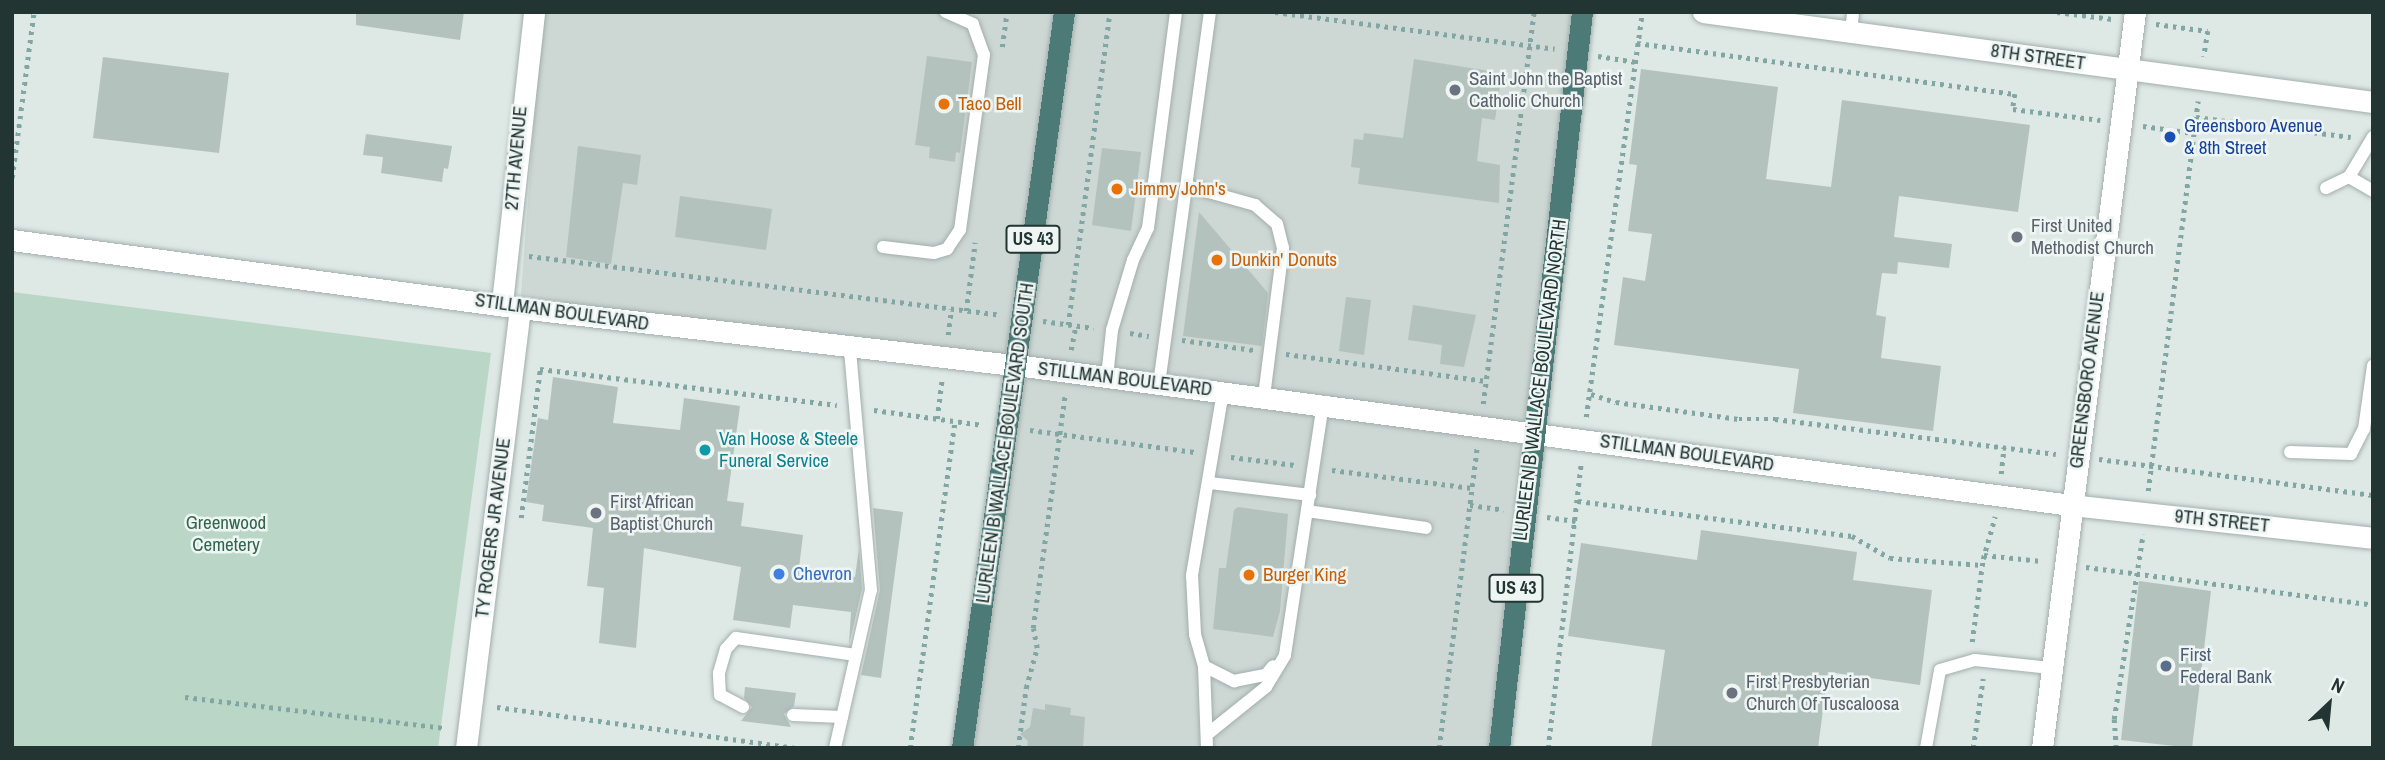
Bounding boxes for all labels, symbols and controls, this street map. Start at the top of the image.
street label: 8TH STREET [1989,39,2087,75]
place label: Saint John the Baptist Catholic Church [1469,68,1622,112]
marker: Saint John the Baptist Catholic Church [1447,82,1463,98]
place label: Taco Bell [958,93,1022,115]
marker: Taco Bell [936,96,952,112]
street label: 27TH AVENUE [500,105,532,211]
place label: Greensboro Avenue & 8th Street [2184,115,2323,159]
marker: Greensboro Avenue & 8th Street [2162,129,2178,145]
place label: Jimmy John's [1131,178,1226,200]
marker: Jimmy John's [1109,181,1125,197]
place label: First United Methodist Church [2031,215,2154,259]
street label: LURLEEN B WALLACE BOULEVARD NORTH [1509,218,1571,542]
road number: US 43 [1005,225,1061,254]
marker: First United Methodist Church [2009,229,2025,245]
place label: Dunkin' Donuts [1231,249,1337,271]
marker: Dunkin' Donuts [1209,252,1225,268]
street label: LURLEEN B WALLACE BOULEVARD SOUTH [971,282,1039,604]
street label: STILLMAN BOULEVARD [474,288,650,336]
street label: GREENSBORO AVENUE [2065,290,2109,470]
street label: STILLMAN BOULEVARD [1037,357,1213,401]
place label: Van Hoose & Steele Funeral Service [719,428,858,472]
street label: STILLMAN BOULEVARD [1599,429,1775,477]
street label: TY ROGERS JR AVENUE [471,436,515,620]
marker: Van Hoose & Steele Funeral Service [697,442,713,458]
place label: First African Baptist Church [610,491,713,535]
marker: First African Baptist Church [588,505,604,521]
street label: 9TH STREET [2173,505,2271,537]
park label: Greenwood Cemetery [186,512,266,556]
place label: Chevron [793,563,852,585]
place label: Burger King [1263,564,1346,586]
marker: Chevron [771,566,787,582]
marker: Burger King [1241,567,1257,583]
road number: US 43 [1488,574,1544,602]
place label: First Federal Bank [2180,644,2272,688]
marker: First Federal Bank [2158,658,2174,674]
north arrow [2294,669,2364,739]
place label: First Presbyterian Church Of Tuscaloosa [1746,671,1900,715]
text: N [2327,671,2349,699]
marker: First Presbyterian Church Of Tuscaloosa [1724,685,1740,701]

